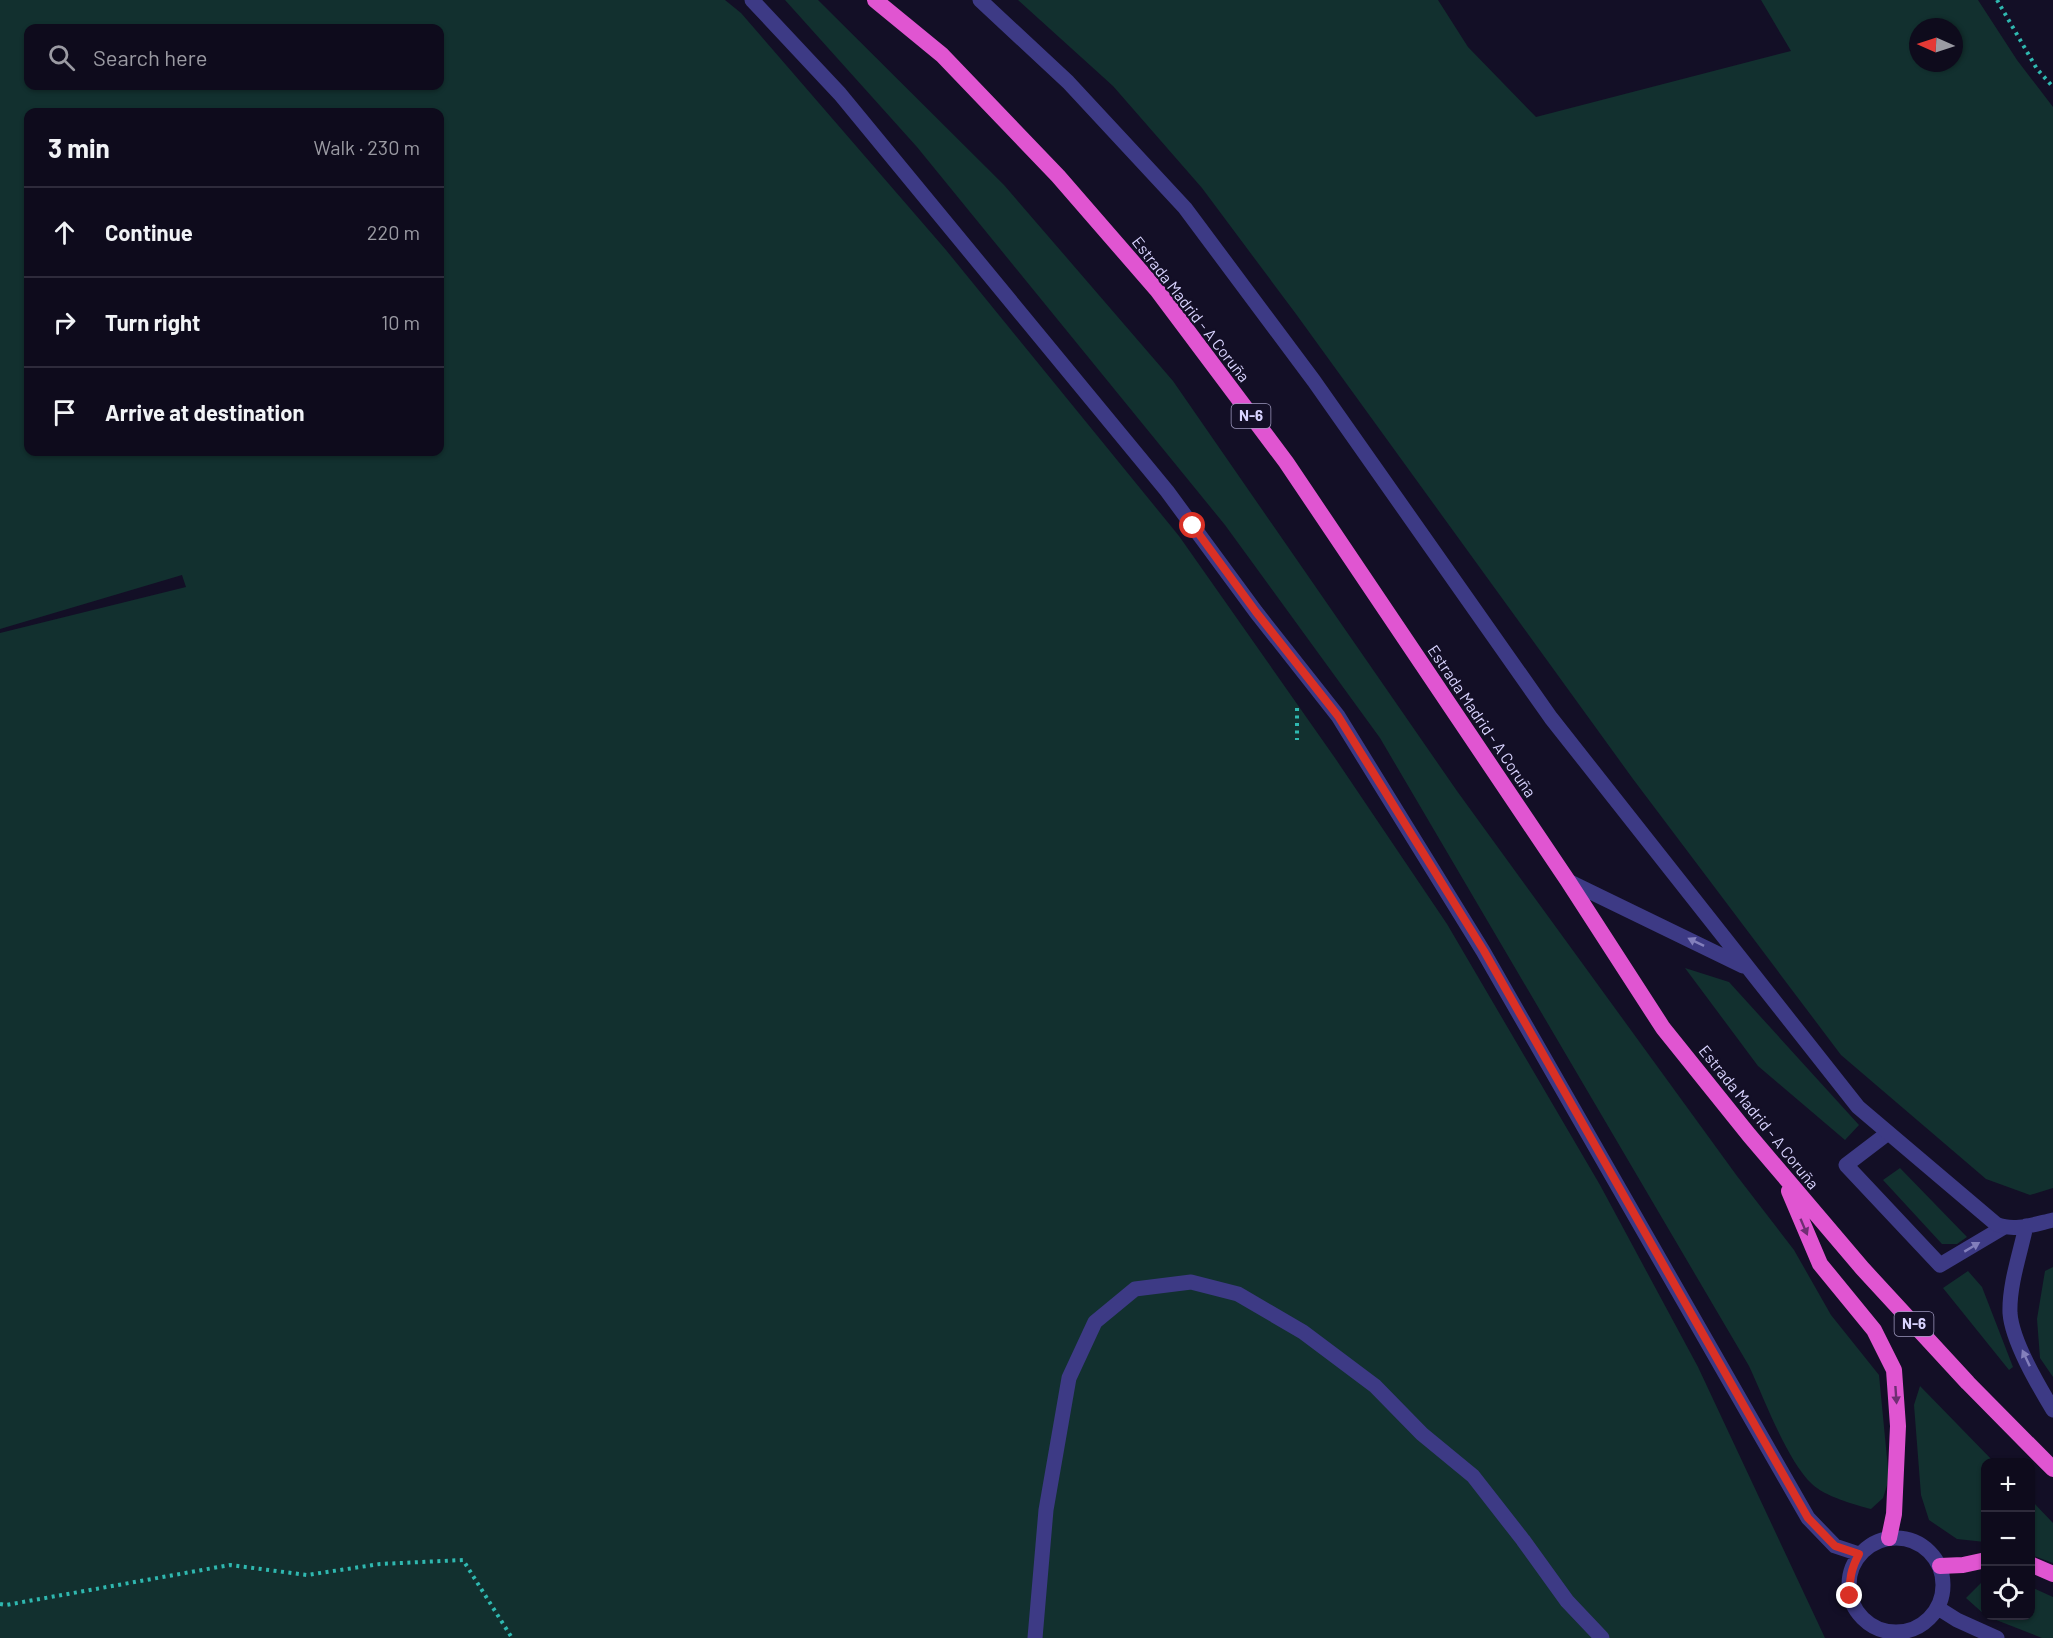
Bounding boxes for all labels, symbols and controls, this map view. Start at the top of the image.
north arrow [1909,18,1963,72]
search box [24,24,444,90]
icon: search [45,41,78,74]
text: Search here [93,44,207,70]
text: 3 min [48,132,110,163]
text: Walk · 230 m [314,135,420,159]
icon: ahead [48,216,81,249]
text: Continue [105,219,193,245]
text: 220 m [367,220,420,244]
street label: Estrada Madrid - A Coruña [1129,232,1254,385]
icon: right [48,306,81,339]
text: Turn right [105,309,200,335]
text: 10 m [381,310,420,334]
icon: arrive [48,396,81,429]
text: Arrive at destination [105,399,304,425]
road number: N-6 [1232,404,1270,428]
route start [1179,512,1205,538]
street label: Estrada Madrid - A Coruña [1424,641,1540,800]
one-way arrow [1688,938,1705,947]
street label: Estrada Madrid - A Coruña [1696,1041,1823,1192]
one-way arrow [1800,1218,1809,1236]
one-way arrow [1964,1241,1980,1252]
road number: N-6 [1894,1312,1934,1336]
one-way arrow [2021,1349,2030,1366]
one-way arrow [1891,1385,1901,1404]
map controls [1981,1458,2035,1620]
button: + [1981,1458,2035,1512]
button: − [1981,1512,2035,1566]
button: locate [1981,1566,2035,1620]
route end [1836,1582,1862,1608]

